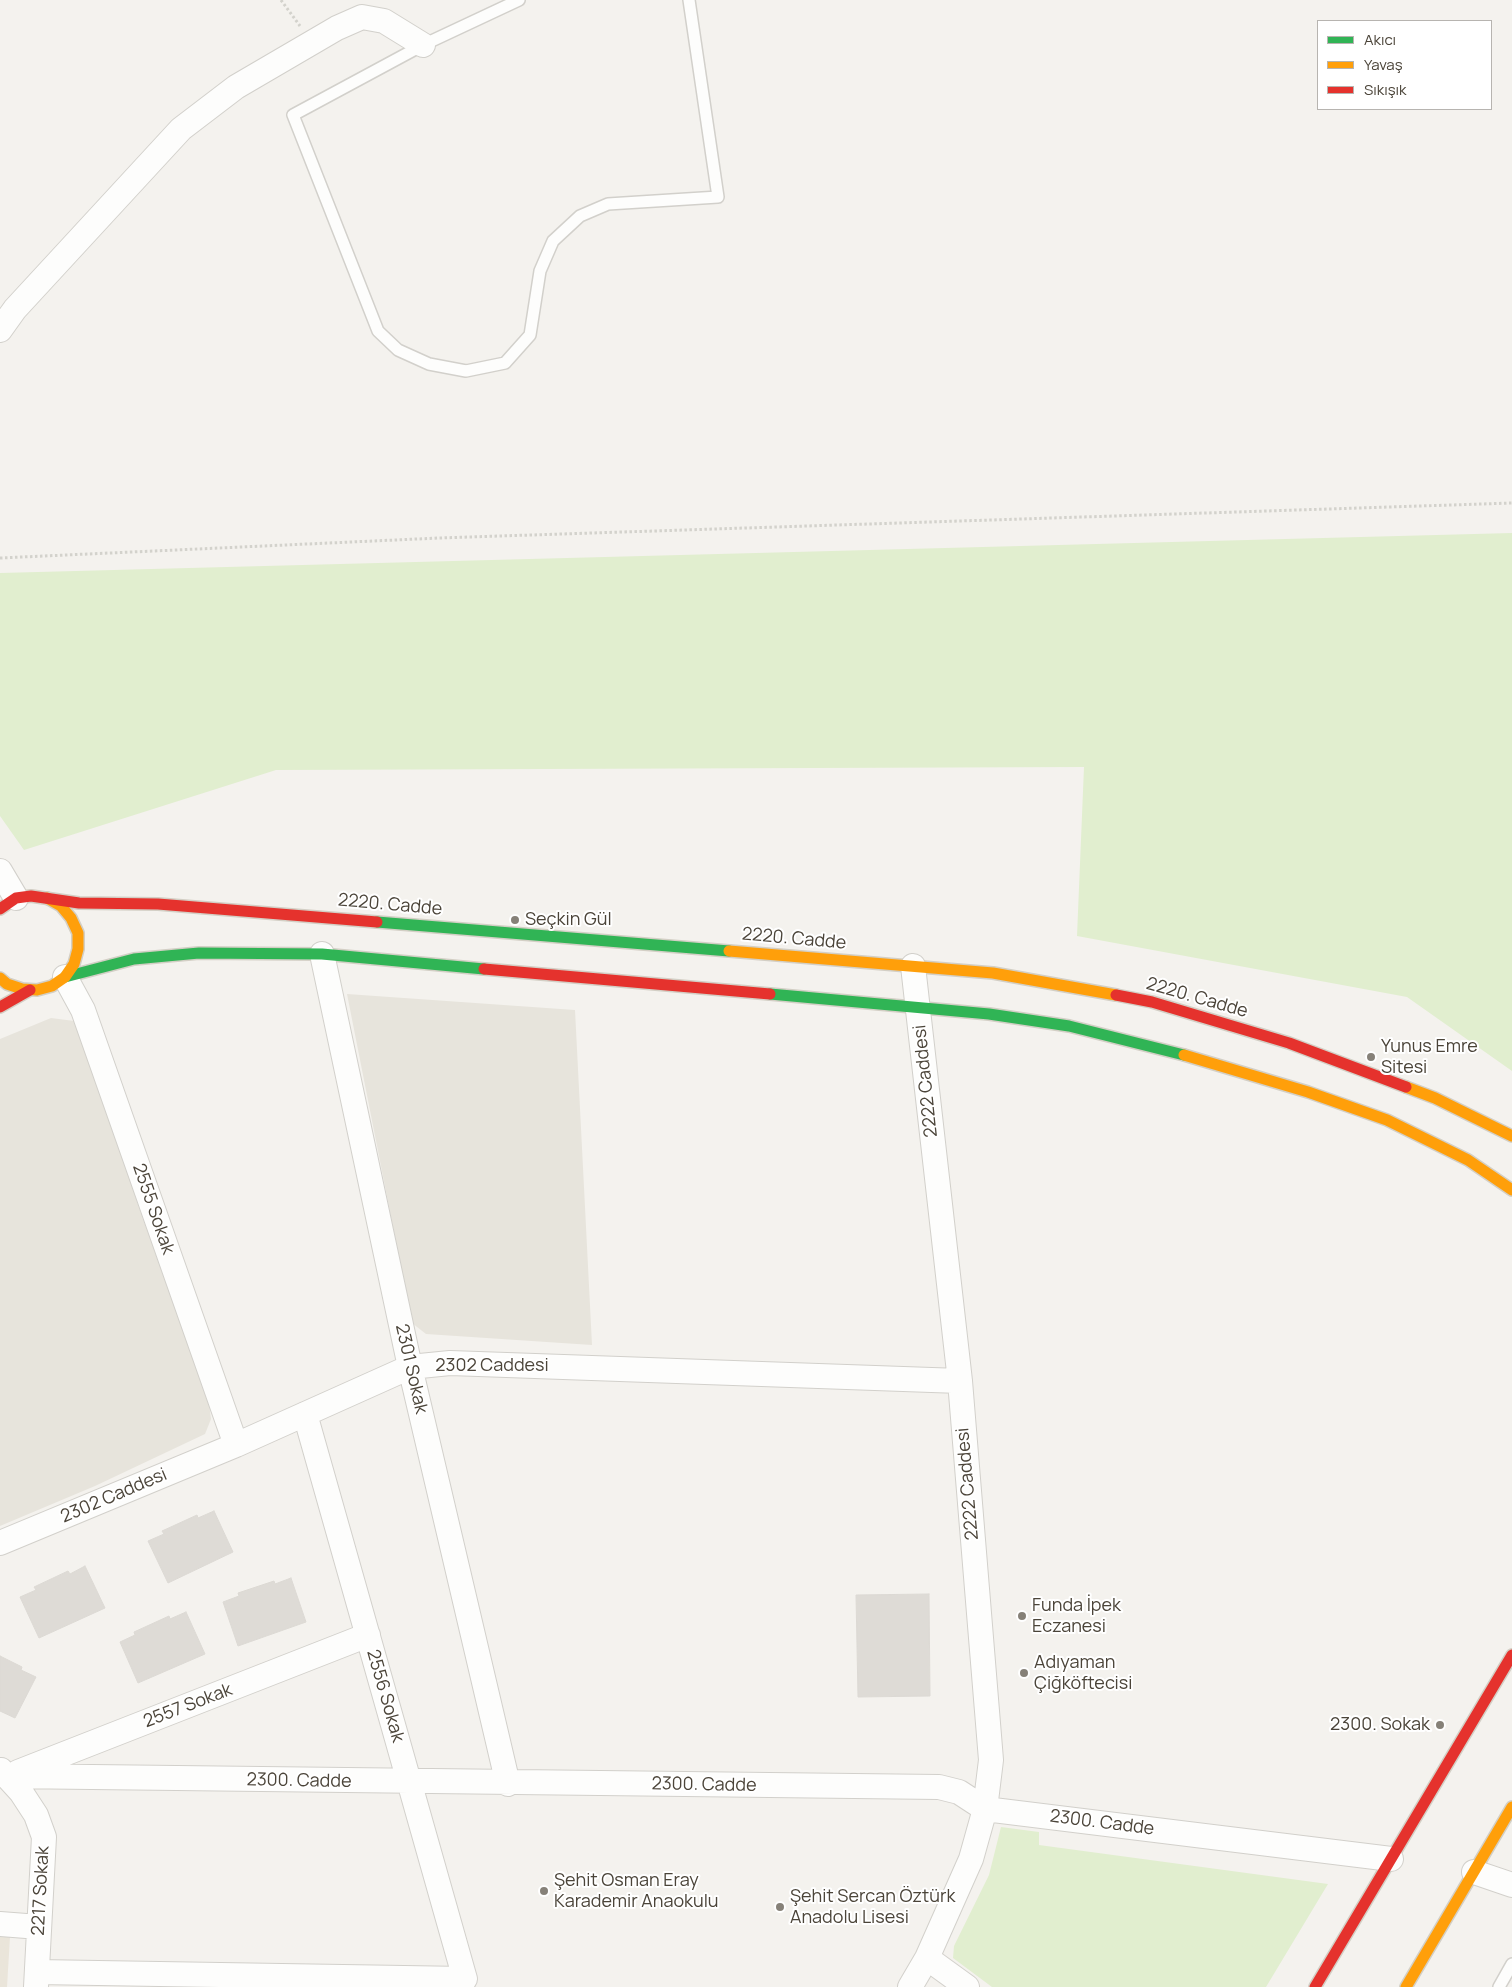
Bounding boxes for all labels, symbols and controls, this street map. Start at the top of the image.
legend [1317,20,1492,110]
text: Akıcı [1364,29,1396,50]
text: Yavaş [1364,54,1403,75]
text: Sıkışık [1364,79,1407,100]
street label: 2220. Cadde [337,890,443,920]
place label: Seçkin Gül [525,909,612,931]
marker: Seçkin Gül [509,914,521,926]
street label: 2220. Cadde [741,924,847,954]
street label: 2220. Cadde [1144,973,1250,1023]
street label: 2222 Caddesi [909,1024,943,1138]
place label: Yunus Emre Sitesi [1381,1036,1478,1078]
marker: Yunus Emre Sitesi [1365,1051,1377,1063]
street label: 2555 Sokak [127,1161,179,1257]
street label: 2301 Sokak [390,1322,432,1416]
street label: 2302 Caddesi [435,1355,549,1377]
street label: 2222 Caddesi [952,1427,984,1541]
street label: 2302 Caddesi [58,1464,170,1528]
place label: Funda İpek Eczanesi [1032,1595,1121,1638]
marker: Funda İpek Eczanesi [1016,1610,1028,1622]
street label: 2556 Sokak [361,1647,409,1745]
place label: Adıyaman Çiğköftecisi [1034,1652,1132,1695]
marker: Adıyaman Çiğköftecisi [1018,1667,1030,1679]
street label: 2557 Sokak [141,1679,235,1733]
place label: 2300. Sokak [1330,1714,1430,1736]
marker: 2300. Sokak [1434,1719,1446,1731]
street label: 2300. Cadde [246,1769,352,1793]
street label: 2300. Cadde [651,1773,757,1797]
street label: 2300. Cadde [1049,1806,1155,1840]
street label: 2217 Sokak [28,1846,54,1936]
place label: Şehit Osman Eray Karademir Anaokulu [554,1870,719,1912]
marker: Şehit Osman Eray Karademir Anaokulu [538,1885,550,1897]
place label: Şehit Sercan Öztürk Anadolu Lisesi [790,1886,955,1928]
marker: Şehit Sercan Öztürk Anadolu Lisesi [774,1901,786,1913]

